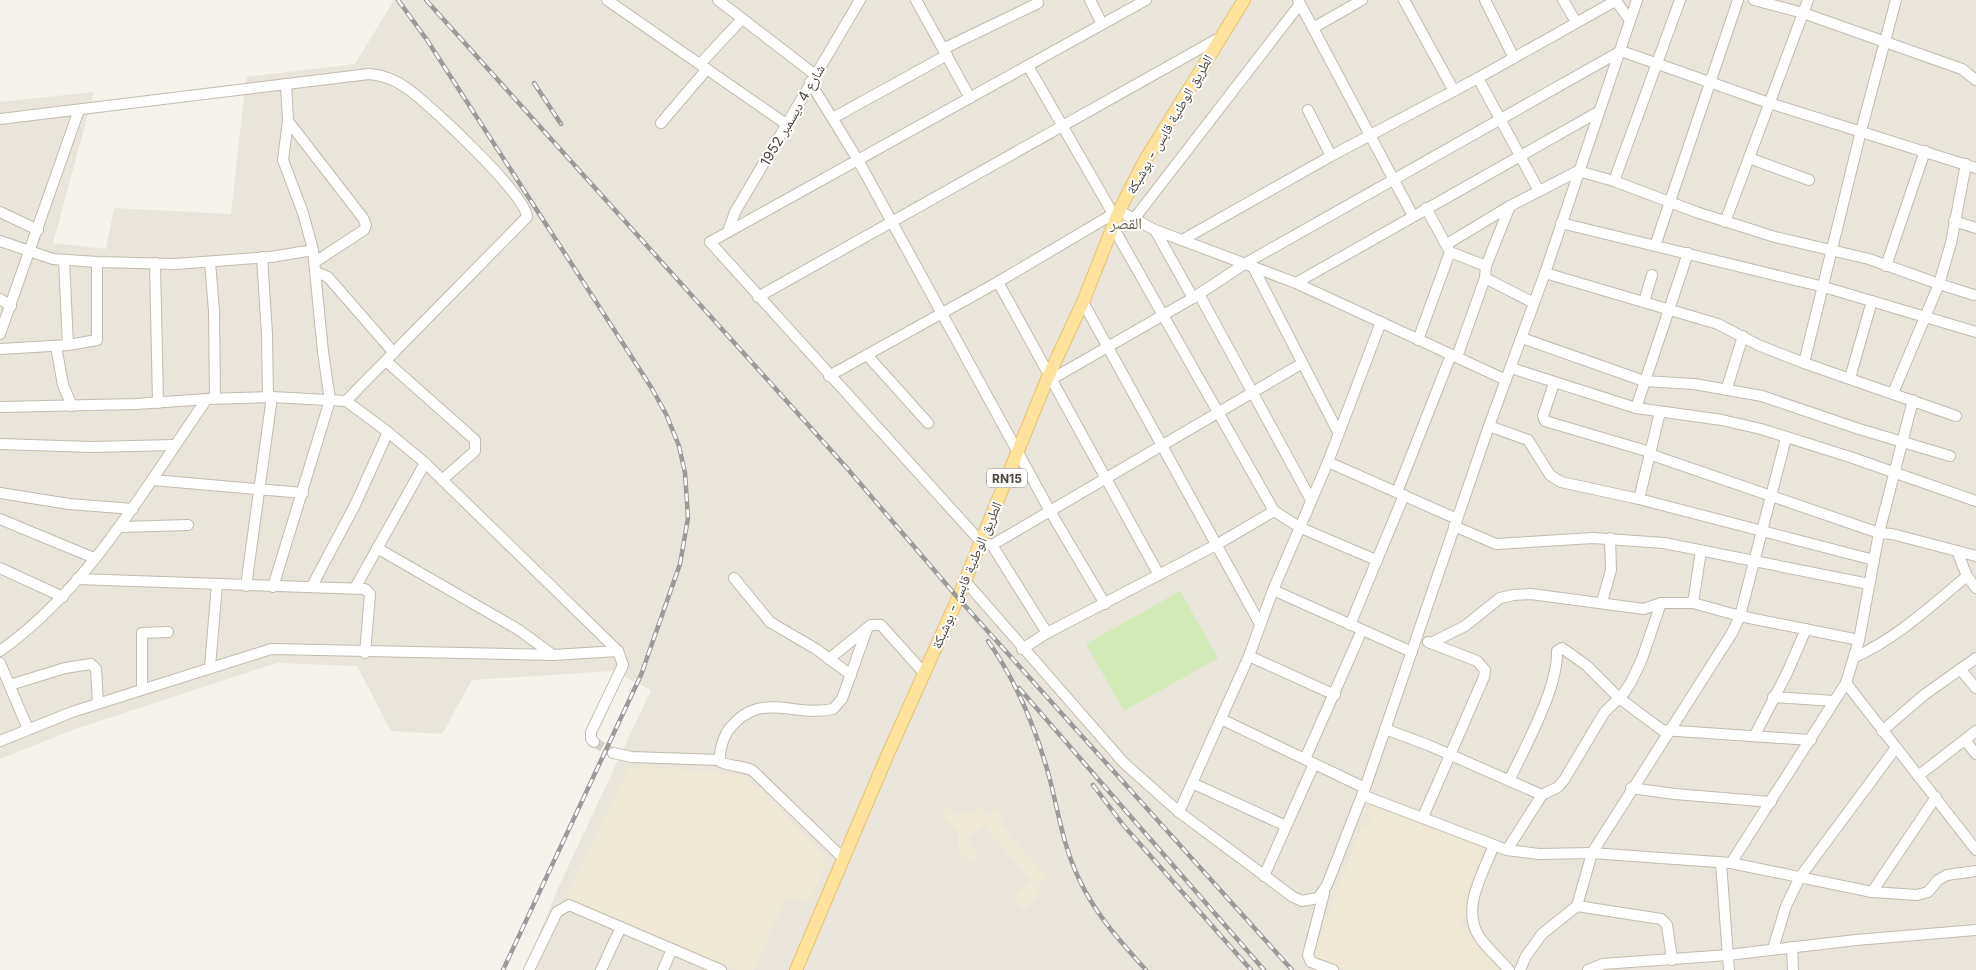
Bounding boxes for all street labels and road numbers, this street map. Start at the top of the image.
street label: الطريق الوطنية قابس - بوشبكة [1122,51,1218,198]
street label: شارع 4 ديسمبر 1952 [756,61,830,170]
road number: RN15 [987,468,1027,488]
street label: الطريق الوطنية قابس - بوشبكة [927,499,1007,652]

